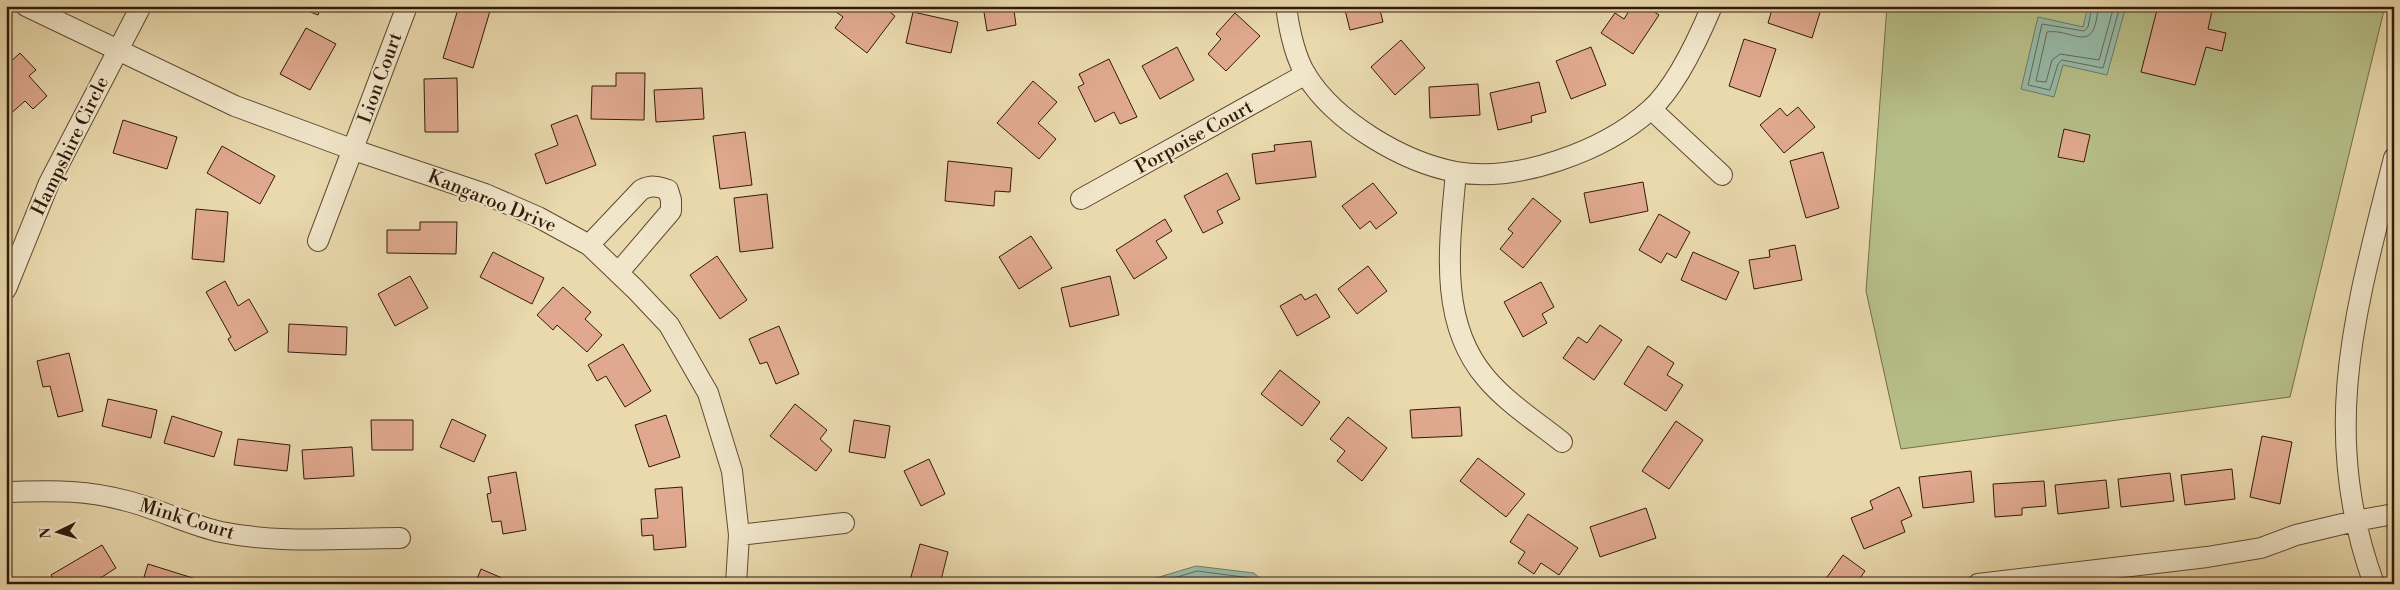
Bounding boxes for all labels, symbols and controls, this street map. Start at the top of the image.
street label: Lion Court [353,29,408,127]
street label: Hampshire Circle [26,73,114,219]
street label: Porpoise Court [1131,95,1257,179]
street label: Kangaroo Drive [424,164,560,238]
street label: Mink Court [137,493,238,545]
north arrow [32,508,82,558]
text: N [37,527,55,539]

